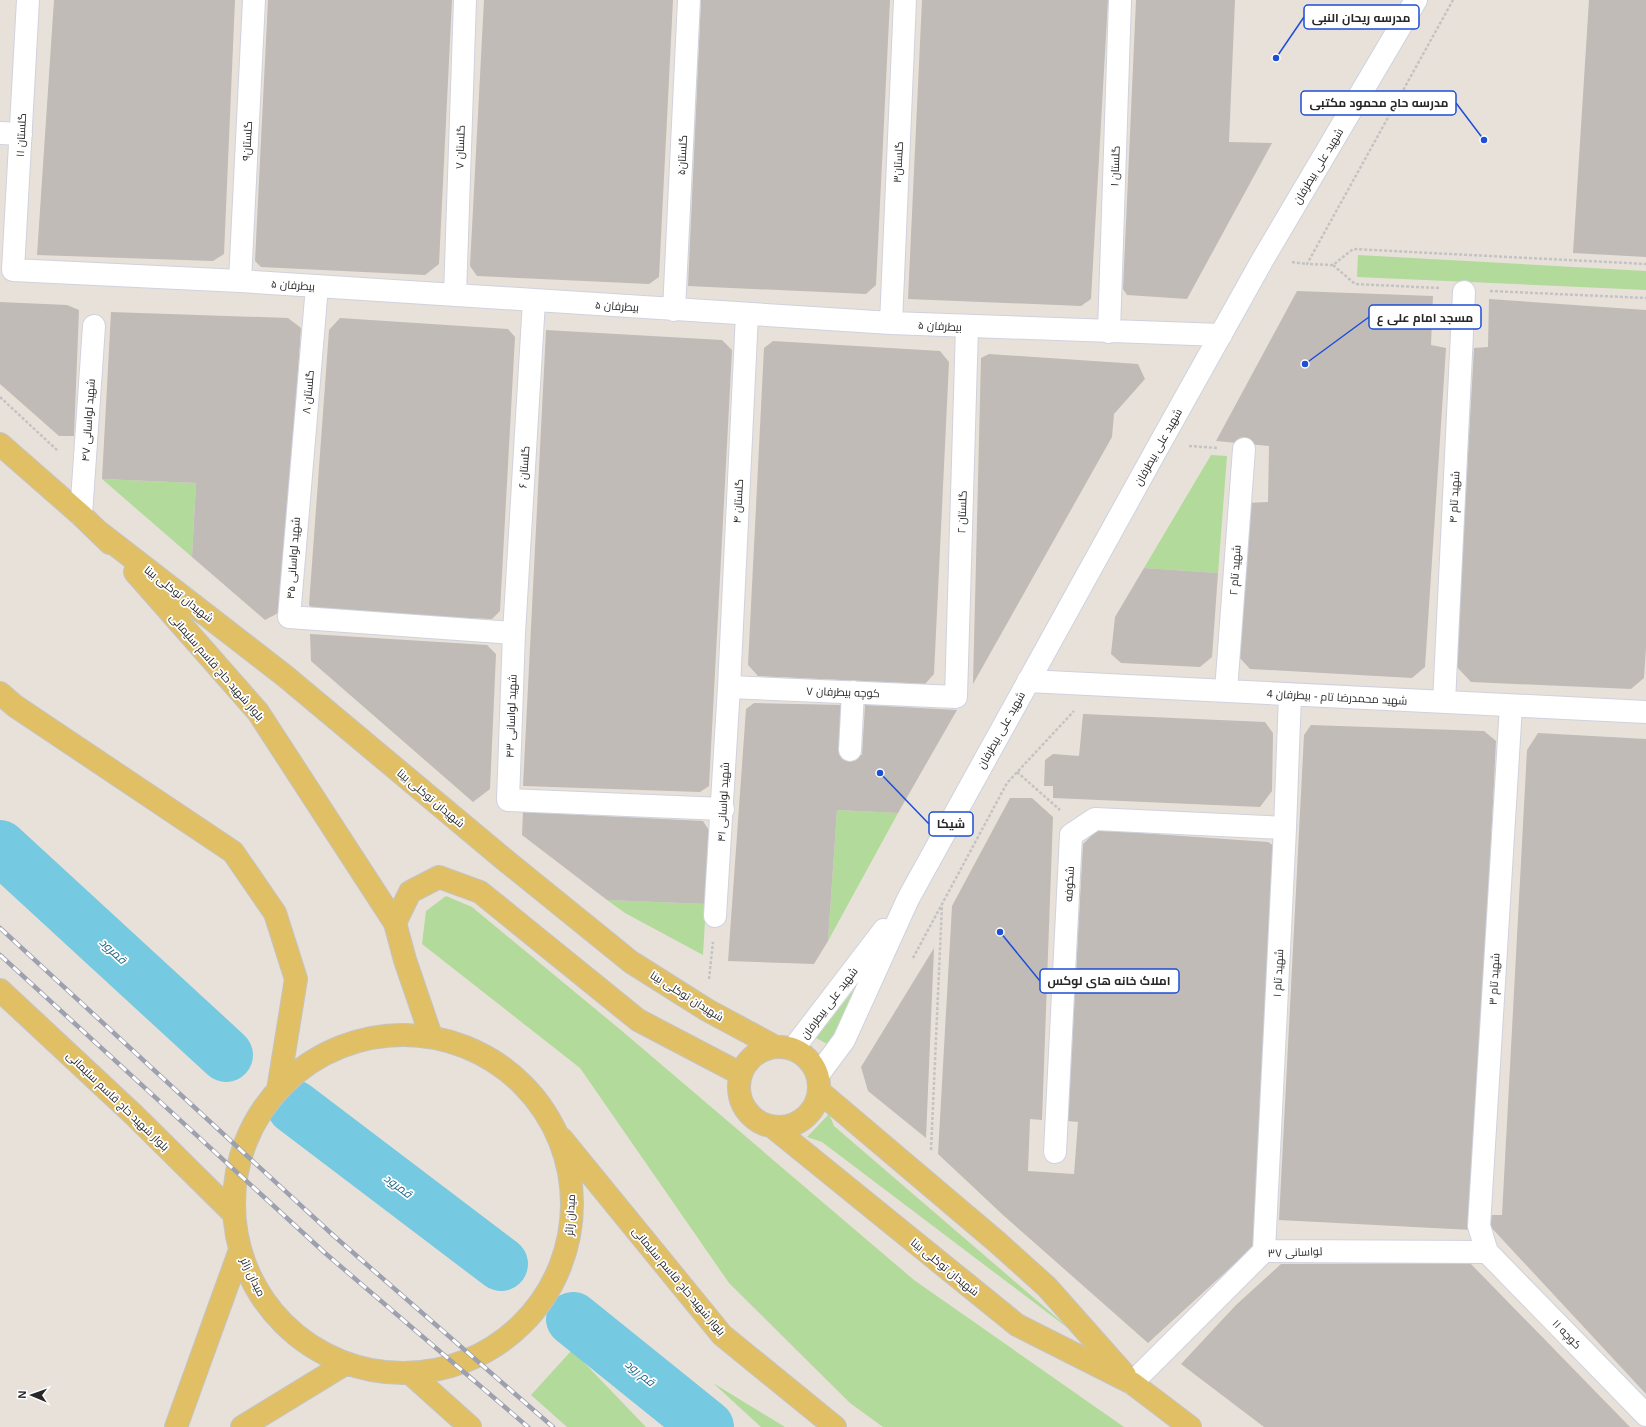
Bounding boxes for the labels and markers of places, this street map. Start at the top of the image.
callout: مدرسه ریحان النبی [1304,5,1419,29]
callout: مدرسه حاج محمود مکتبی [1301,91,1456,115]
callout: مسجد امام علی ع [1369,305,1481,329]
callout: شیکا [929,812,973,836]
callout: املاک خانه های لوکس [1040,969,1179,993]

